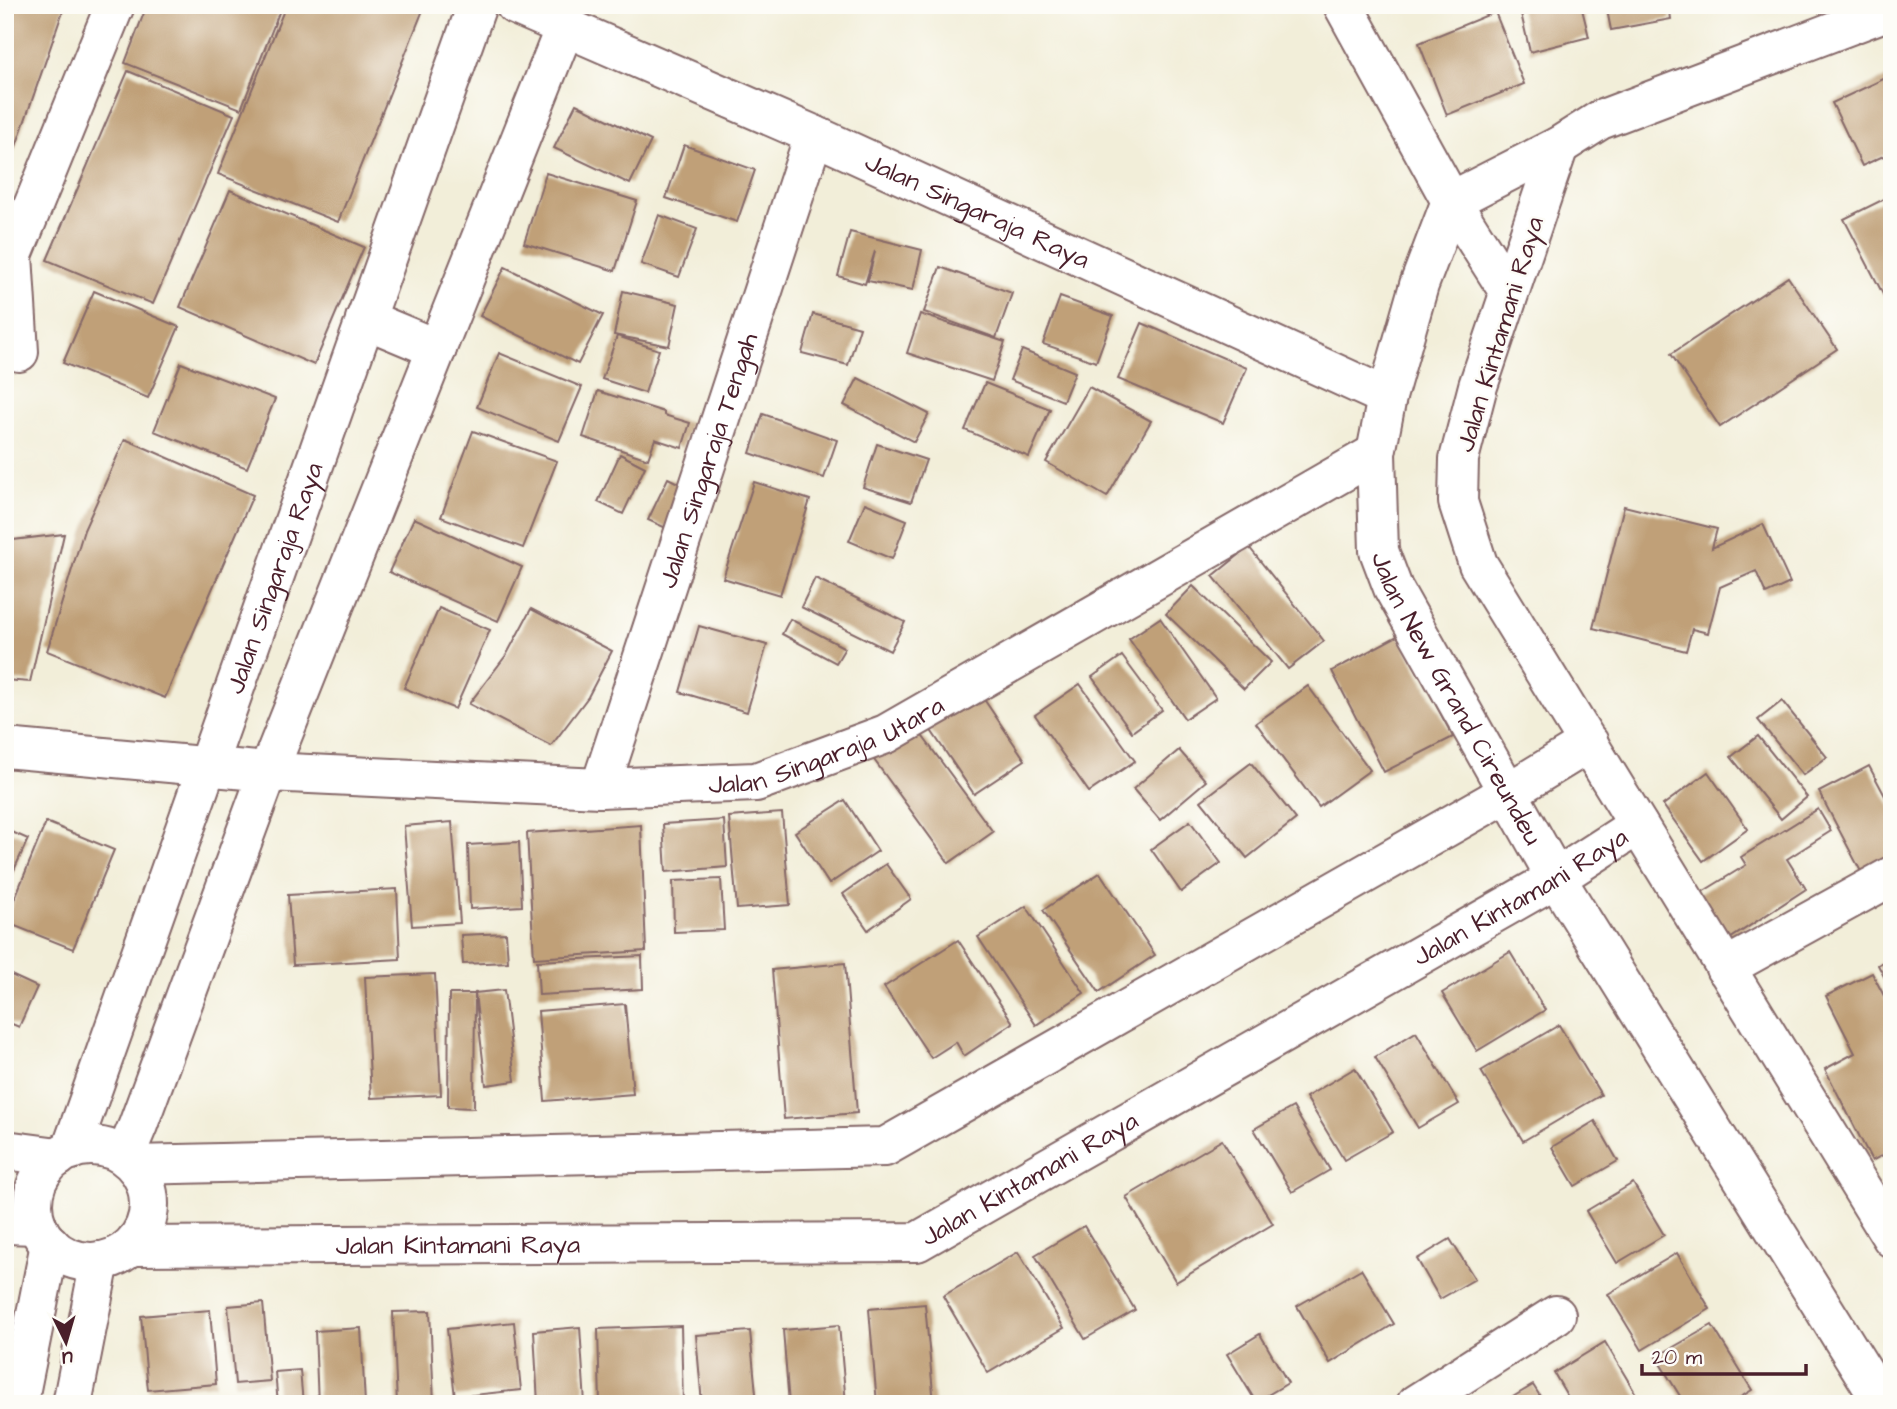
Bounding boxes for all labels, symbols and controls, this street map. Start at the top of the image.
street label: Jalan Singaraja Raya [859,144,1095,278]
street label: Jalan Kintamani Raya [1447,212,1555,457]
street label: Jalan Singaraja Tengah [650,328,767,593]
street label: Jalan Singaraja Raya [217,458,332,699]
street label: Jalan New Grand Cireundeu [1362,547,1551,852]
street label: Jalan Singaraja Utara [708,688,951,803]
street label: Jalan Kintamani Raya [1406,819,1635,975]
street label: Jalan Kintamani Raya [915,1103,1145,1255]
street label: Jalan Kintamani Raya [336,1227,580,1265]
north arrow [32,1308,102,1378]
scale bar [1642,1332,1806,1376]
text: 20 m [1652,1343,1703,1372]
text: U [61,1344,74,1371]

